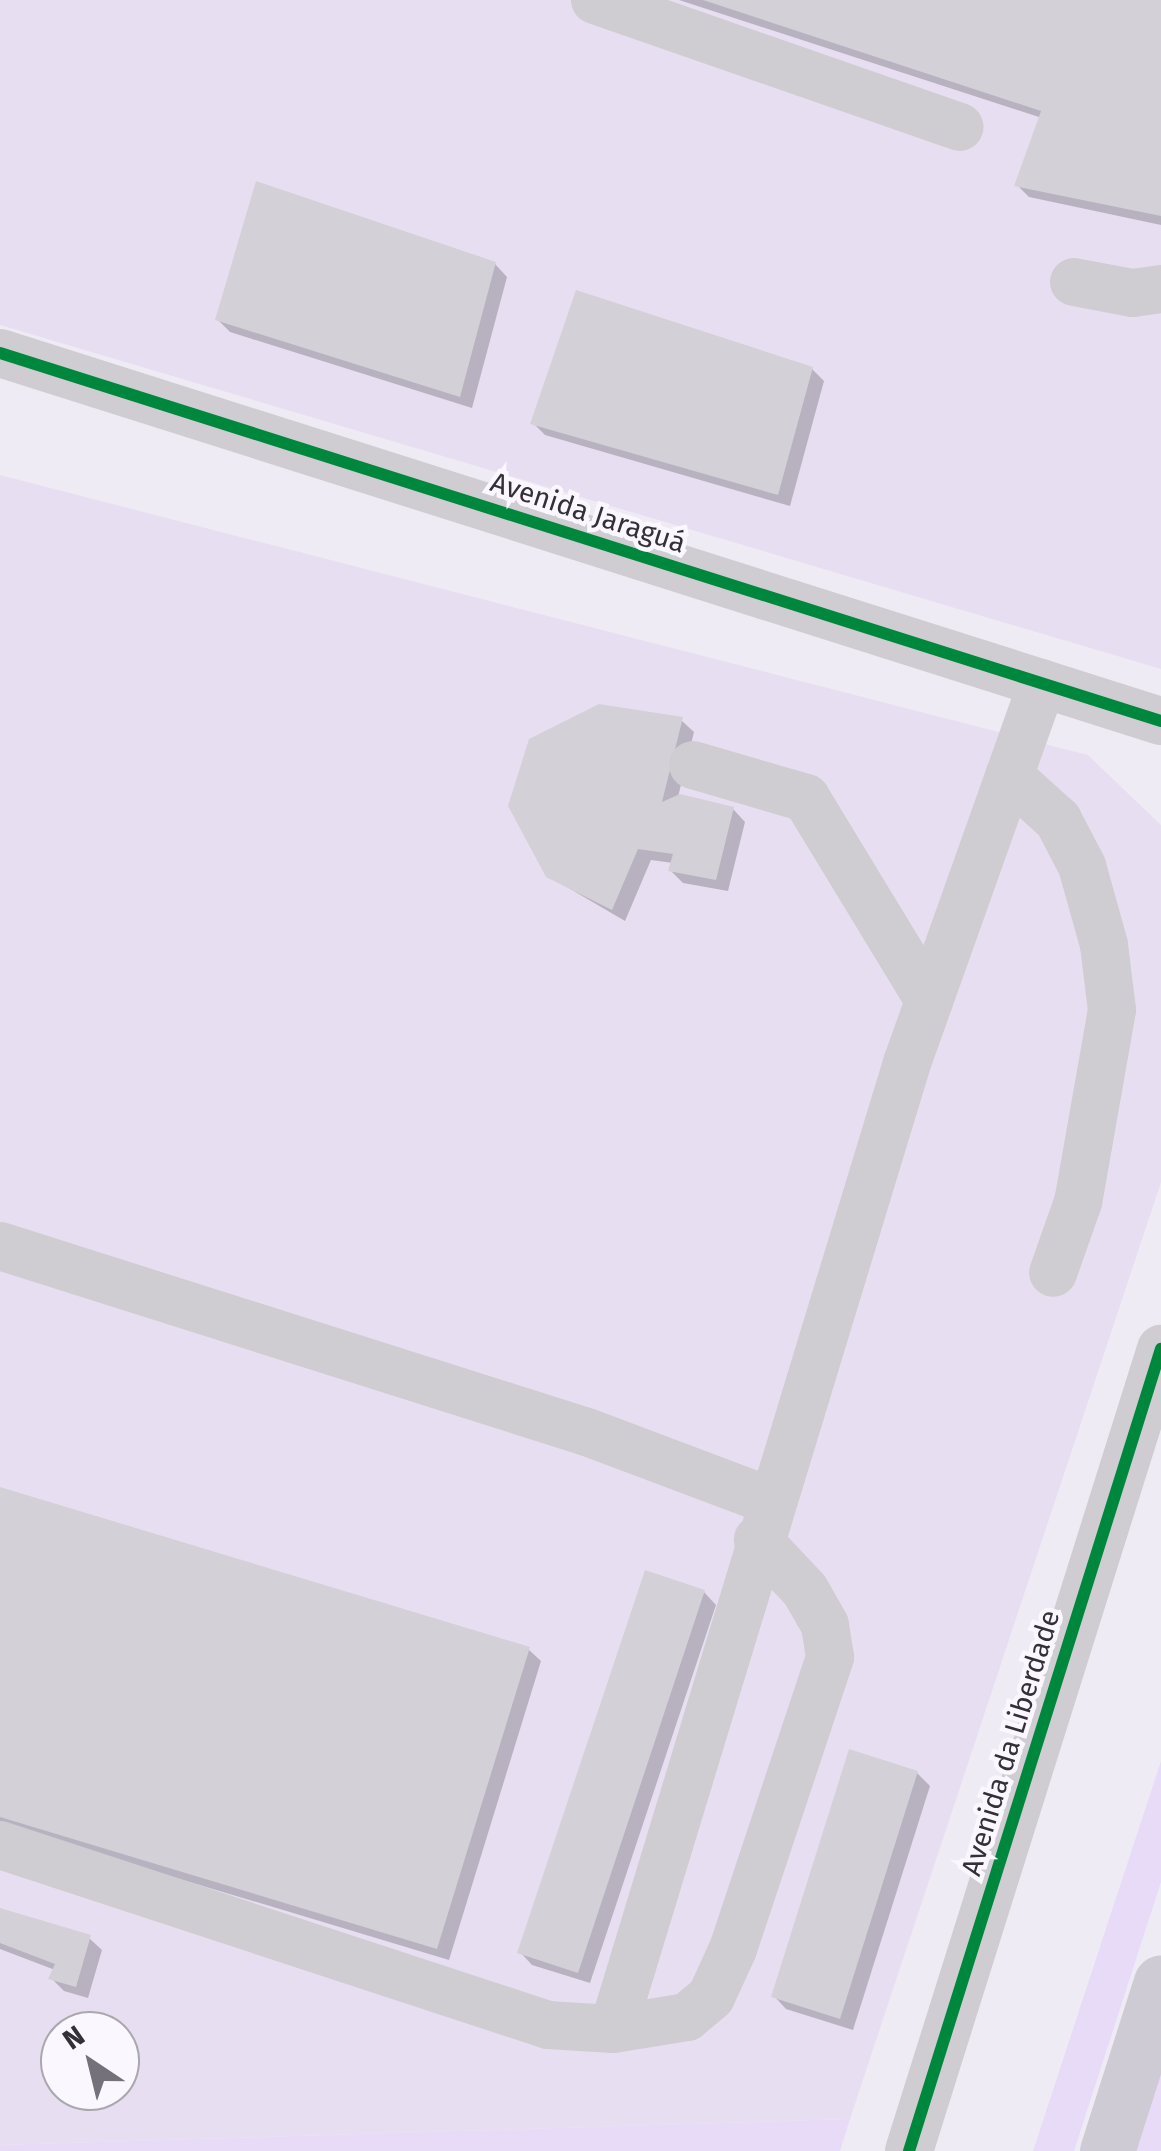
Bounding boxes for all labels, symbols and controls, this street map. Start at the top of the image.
street label: Avenida Jaraguá [486,466,690,560]
street label: Avenida da Liberdade [955,1606,1067,1880]
north arrow [40,2011,140,2111]
text: N [57,2019,91,2057]

